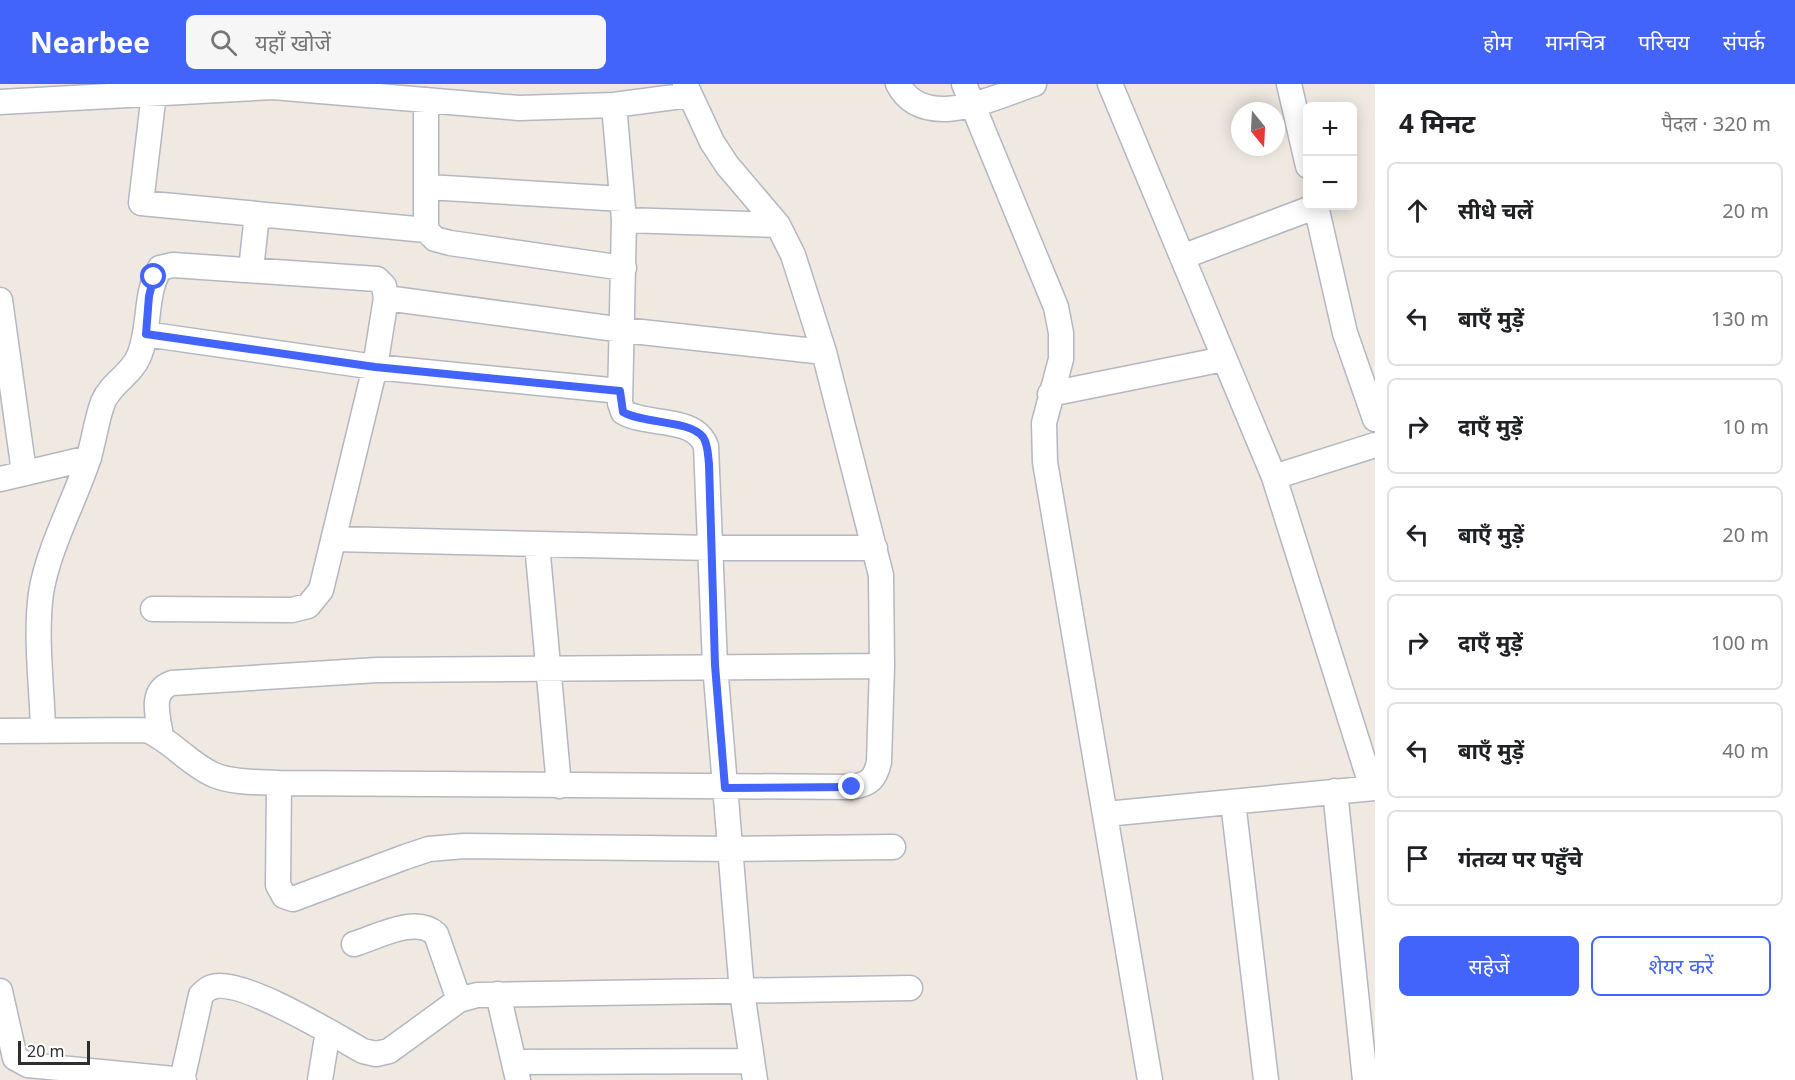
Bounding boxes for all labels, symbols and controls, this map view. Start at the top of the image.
search box [186,15,606,69]
text: Nearbee [30,23,150,61]
icon: search [207,26,240,59]
text: यहाँ खोजें [255,27,331,57]
text: होम [1483,28,1512,56]
text: मानचित्र [1545,28,1605,56]
text: परिचय [1638,28,1690,56]
text: संपर्क [1723,28,1765,56]
north arrow [1231,102,1285,156]
map controls [1303,102,1357,210]
button: + [1303,102,1357,156]
text: 4 मिनट [1399,105,1475,141]
text: पैदल · 320 m [1661,110,1771,137]
button: − [1303,156,1357,210]
icon: ahead [1401,194,1434,227]
text: सीधे चलें [1458,195,1533,225]
text: 20 m [1722,197,1769,224]
route start [140,263,166,289]
icon: left [1401,302,1434,335]
text: बाएँ मुड़ें [1458,303,1524,333]
text: 130 m [1711,305,1769,332]
icon: right [1401,410,1434,443]
text: दाएँ मुड़ें [1458,411,1523,441]
text: 10 m [1722,413,1769,440]
icon: left [1401,518,1434,551]
text: बाएँ मुड़ें [1458,519,1524,549]
text: 20 m [1722,521,1769,548]
icon: right [1401,626,1434,659]
text: दाएँ मुड़ें [1458,627,1523,657]
text: 100 m [1711,629,1769,656]
icon: left [1401,734,1434,767]
text: बाएँ मुड़ें [1458,735,1524,765]
text: 40 m [1722,737,1769,764]
route end [838,773,864,799]
icon: arrive [1401,842,1434,875]
text: गंतव्य पर पहुँचे [1458,843,1583,873]
button: सहेजें [1399,936,1579,996]
button: शेयर करें [1591,936,1771,996]
scale bar [18,1038,90,1066]
text: 20 m [27,1040,64,1062]

